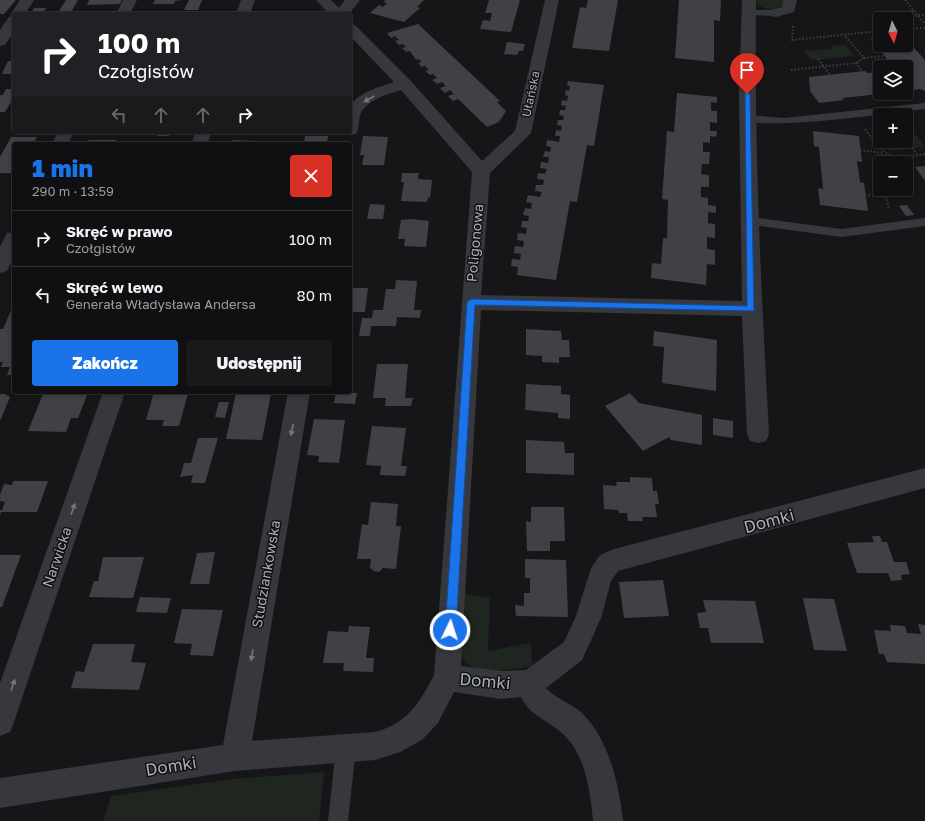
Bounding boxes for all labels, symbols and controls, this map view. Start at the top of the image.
north arrow [873,12,913,52]
map controls [873,12,913,196]
text: 100 m [98,26,180,59]
icon: right [32,28,84,80]
pin [730,53,764,94]
icon: arrive [736,59,758,81]
text: Czołgistów [98,60,194,82]
button: layers [873,60,913,100]
street label: Ułańska [518,69,543,118]
one-way arrow [363,95,375,102]
icon: left [108,104,130,126]
icon: ahead [150,104,172,126]
icon: ahead [192,104,214,126]
icon: right [234,104,256,126]
button: + [873,108,913,148]
text: 1 min [32,153,93,182]
button: close [290,155,332,197]
button: − [873,156,913,196]
text: 290 m · 13:59 [32,183,114,199]
street label: Poligonowa [463,203,486,283]
text: Skręć w prawo [66,222,173,240]
icon: right [32,228,54,250]
text: 100 m [289,230,332,248]
text: Czołgistów [66,240,135,256]
text: Skręć w lewo [66,278,163,296]
icon: left [32,284,54,306]
text: 80 m [297,286,332,304]
text: Generała Władysława Andersa [66,296,256,312]
button: Zakończ [32,340,178,386]
button: Udostępnij [186,340,332,386]
one-way arrow [289,424,295,436]
one-way arrow [71,503,77,515]
street label: Domki [741,504,796,537]
street label: Studziankowska [248,519,283,629]
street label: Narwicka [38,524,75,589]
position arrow [429,609,471,651]
one-way arrow [249,649,255,661]
street label: Domki [459,668,512,693]
one-way arrow [10,678,16,690]
street label: Domki [144,751,198,780]

